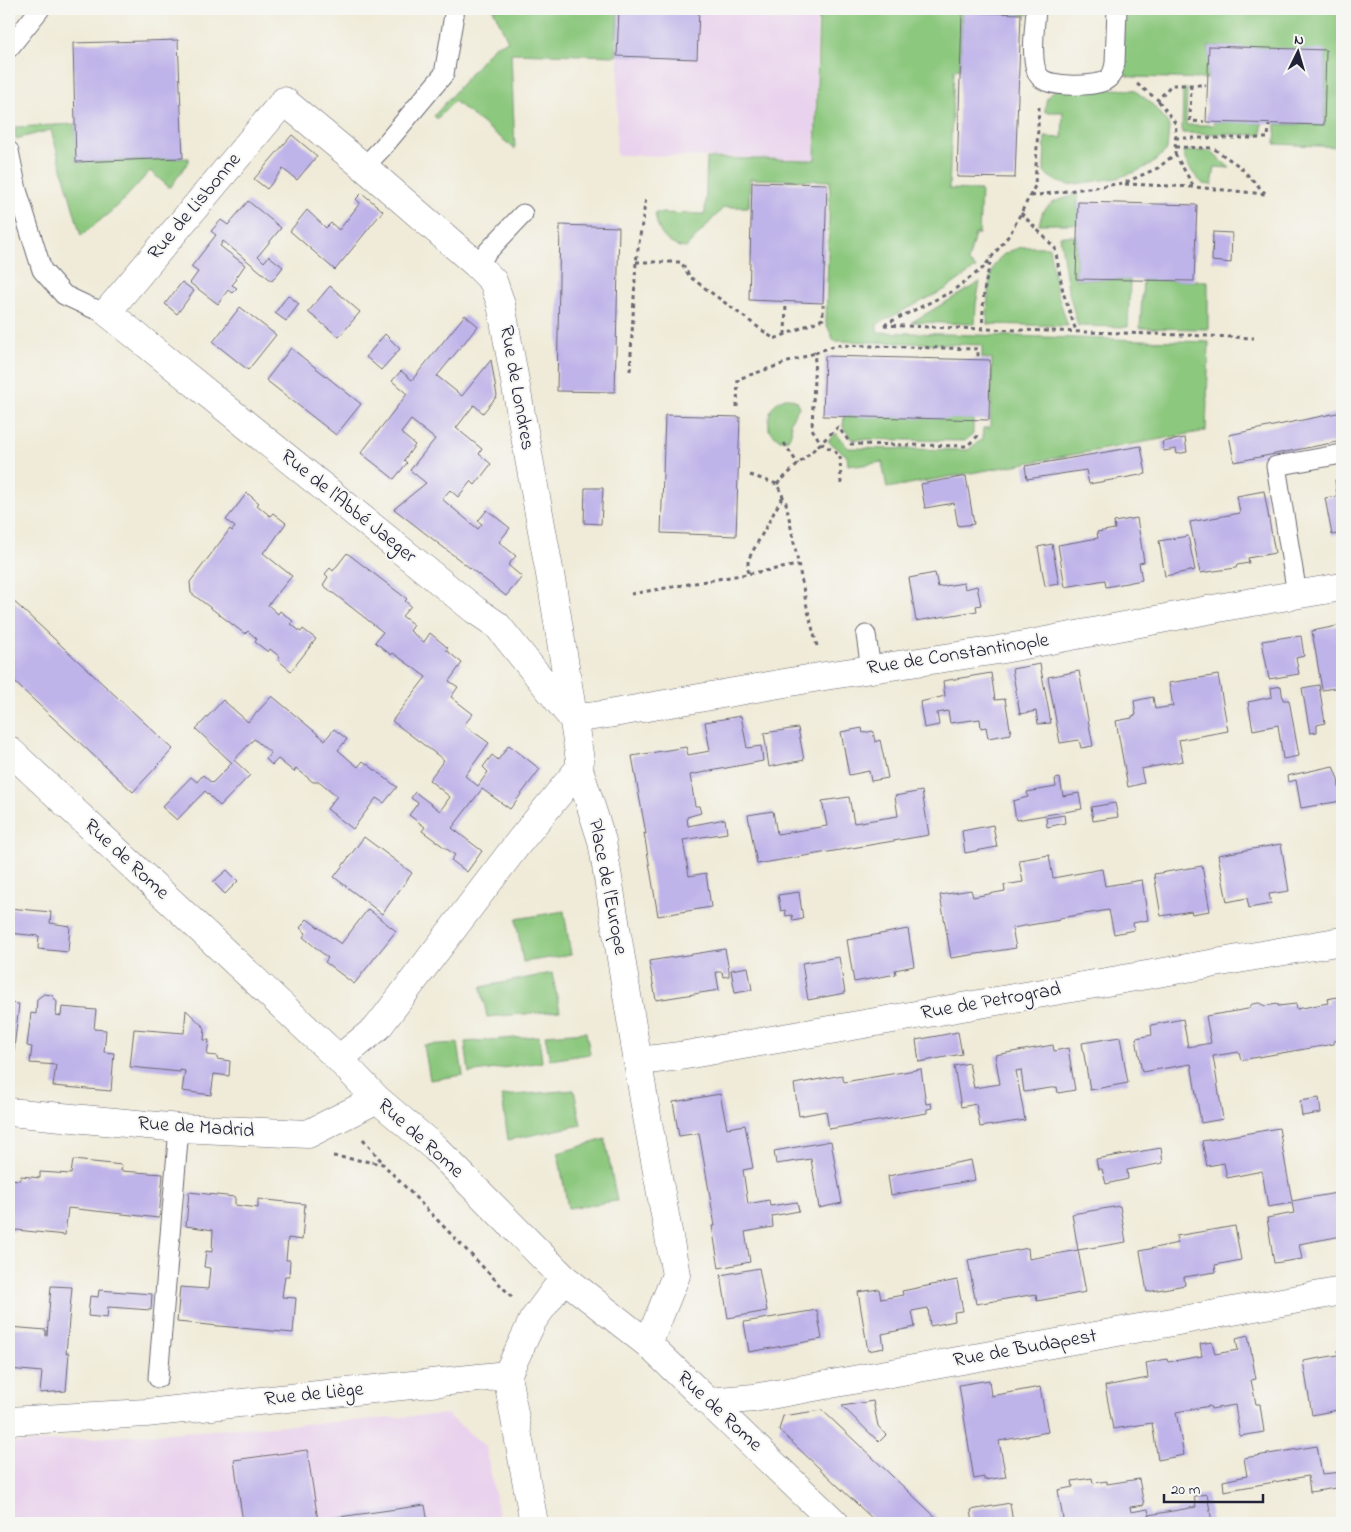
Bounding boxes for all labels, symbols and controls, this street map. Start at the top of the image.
north arrow [1274,28,1324,78]
text: N [1293,30,1305,51]
street label: Rue de Lisbonne [141,147,249,267]
street label: Rue de Londres [491,324,541,452]
street label: Rue de l'Abbé Jaeger [273,443,423,572]
street label: Rue de Constantinople [865,626,1051,684]
street label: Rue de Rome [77,813,175,907]
street label: Place de l'Europe [580,817,634,958]
street label: Rue de Petrograd [919,975,1063,1030]
street label: Rue de Rome [370,1092,470,1186]
street label: Rue de Madrid [137,1109,255,1147]
street label: Rue de Budapest [951,1322,1099,1376]
street label: Rue de Rome [670,1365,768,1459]
street label: Rue de Liège [263,1375,365,1416]
scale bar [1164,1472,1262,1504]
text: 20 m [1171,1479,1201,1501]

